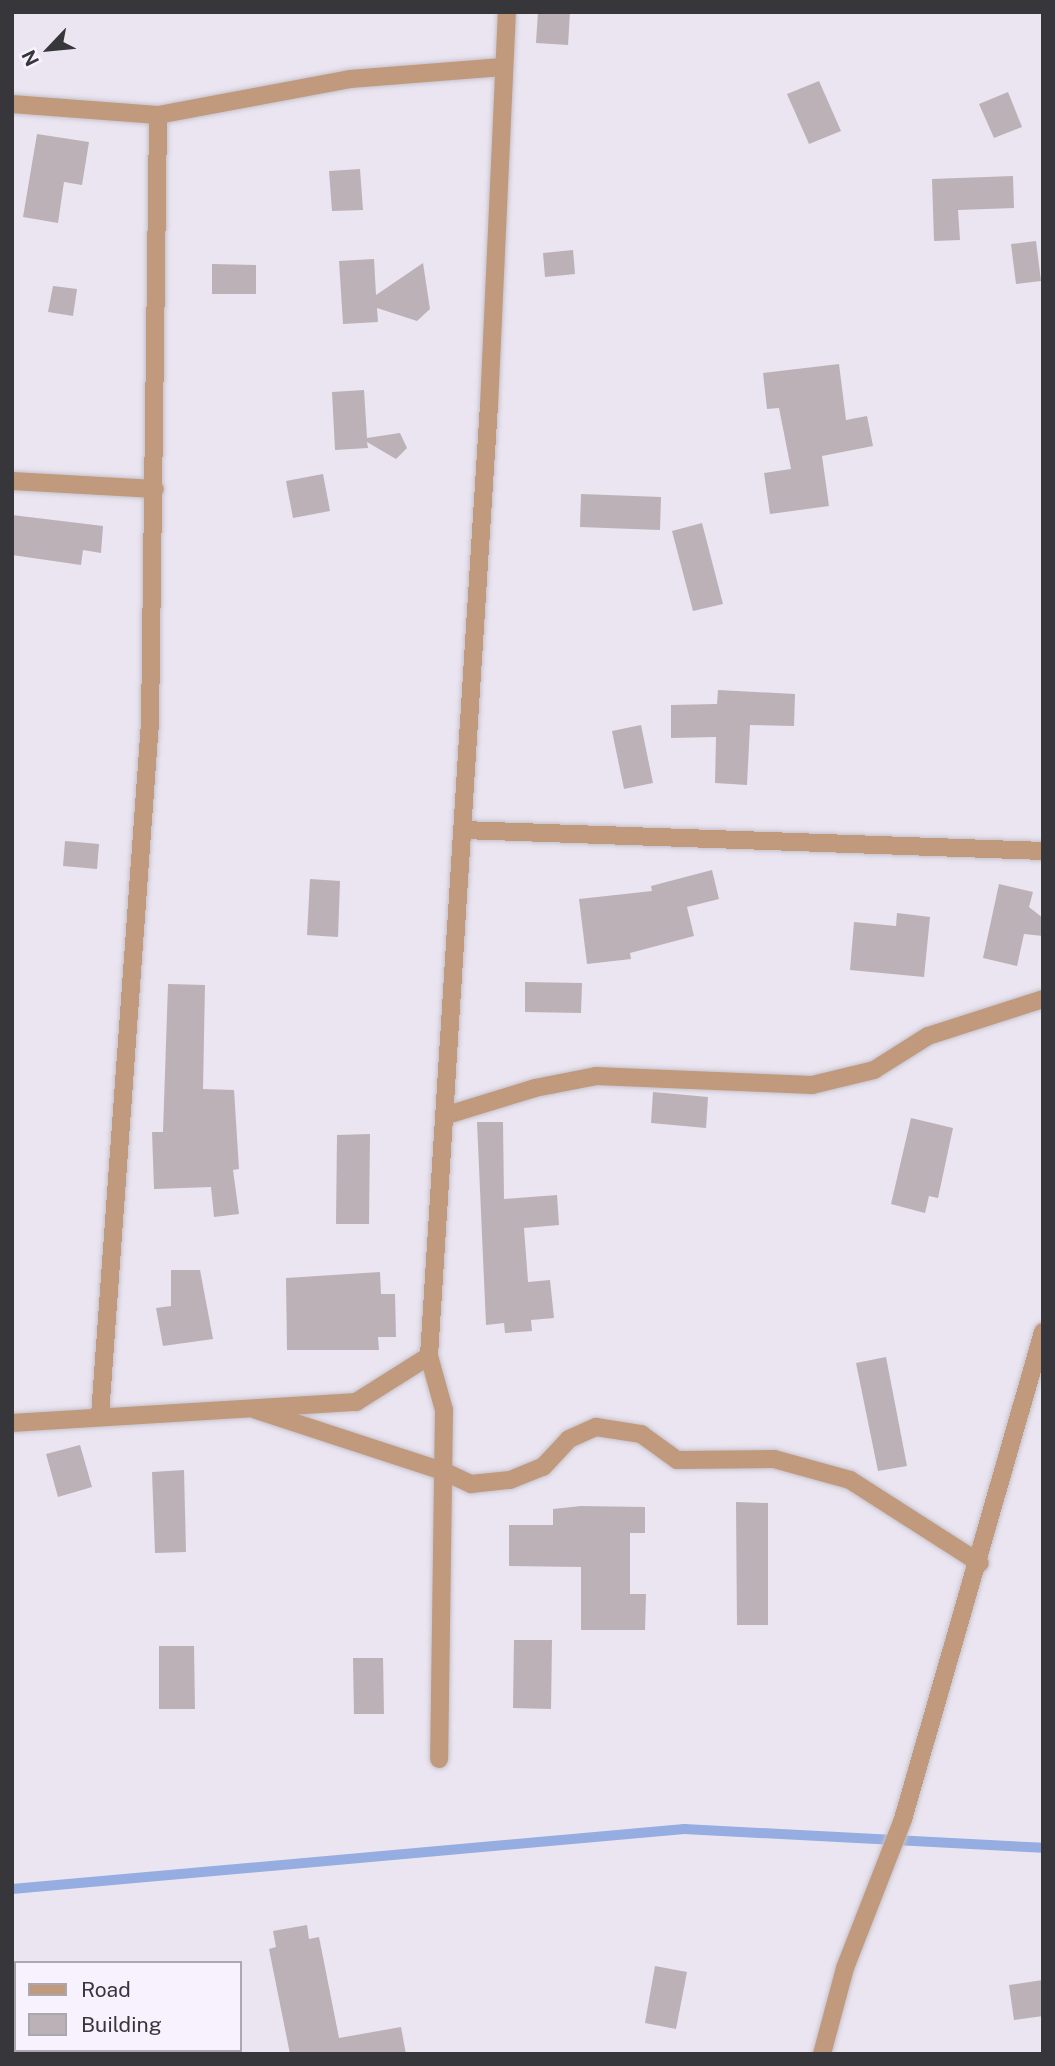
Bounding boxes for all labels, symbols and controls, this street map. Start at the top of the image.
north arrow [14,14,84,84]
text: N [17,47,43,70]
legend [14,1961,242,2052]
text: Road [81,1977,131,2002]
text: Building [81,2012,162,2037]

